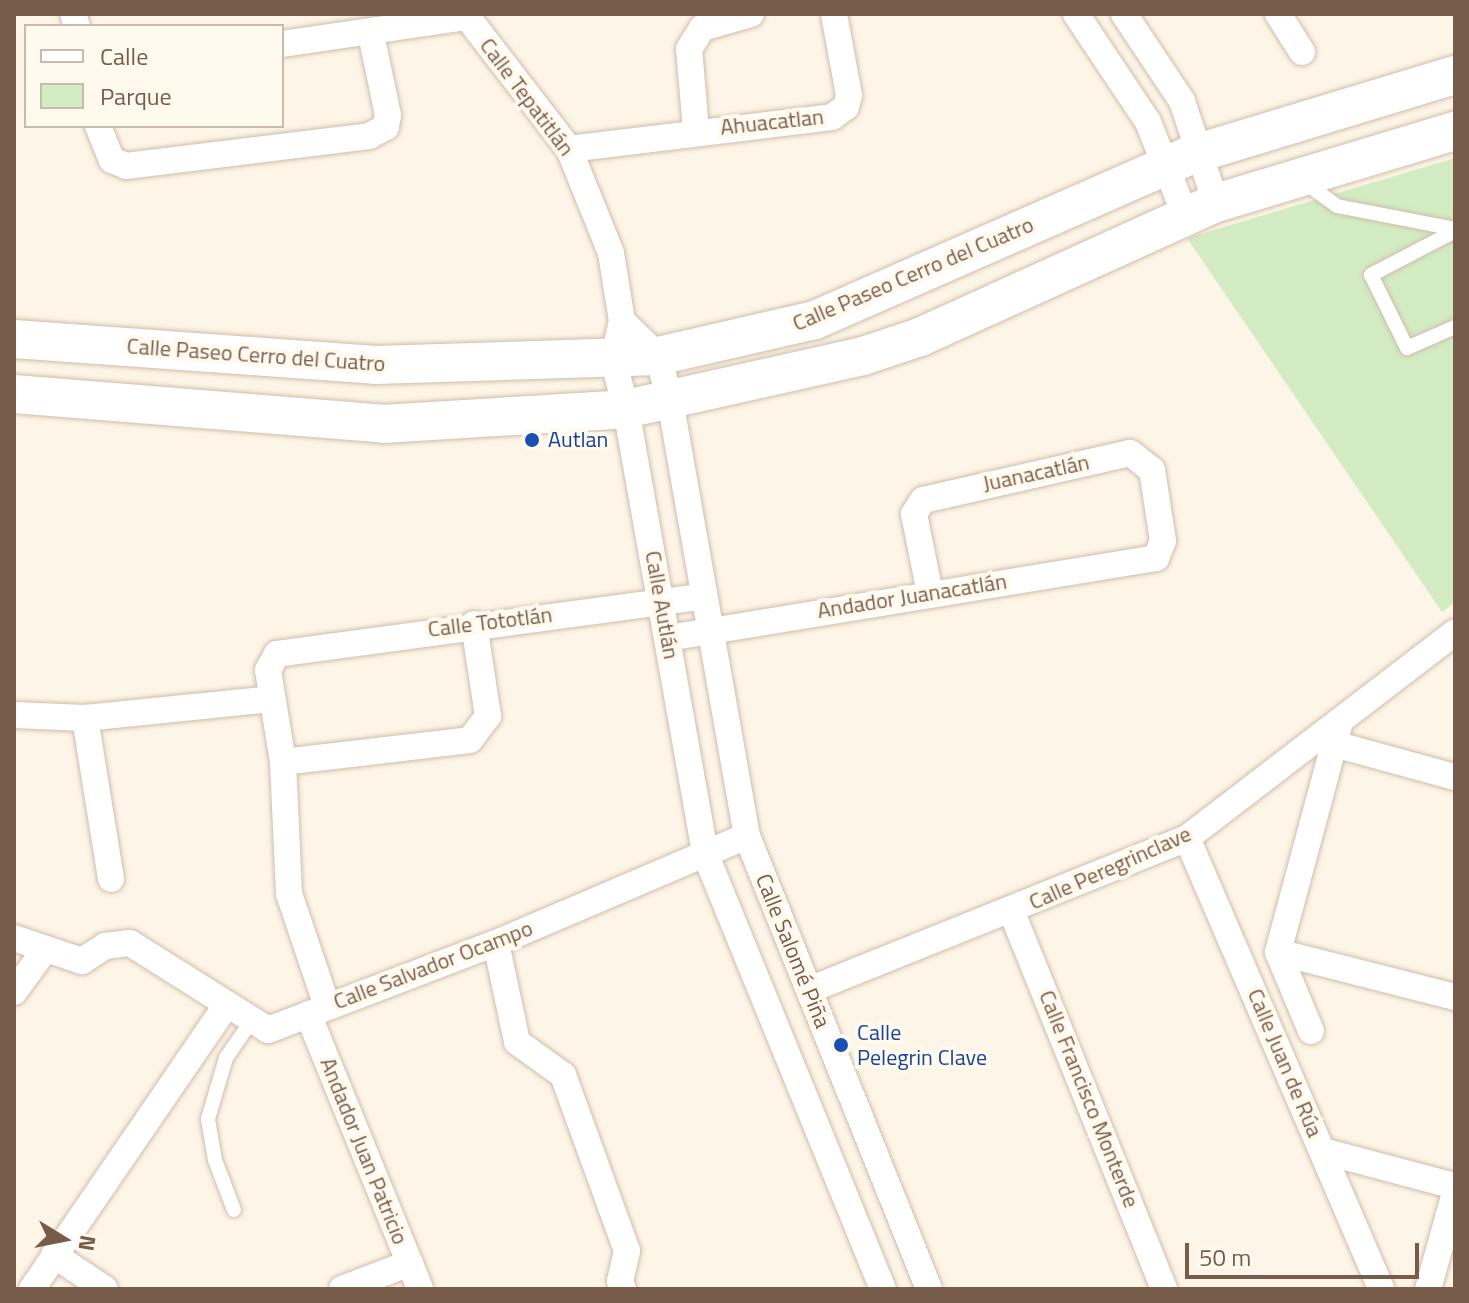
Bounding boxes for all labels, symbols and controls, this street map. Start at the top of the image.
legend [24,24,284,128]
street label: Calle Tepatitlán [474,33,580,161]
text: Calle [100,38,148,74]
text: Parque [100,78,172,114]
street label: Ahuacatlan [719,103,825,141]
street label: Calle Paseo Cerro del Cuatro [789,211,1037,337]
street label: Calle Paseo Cerro del Cuatro [126,333,386,377]
place label: Autlan [548,427,608,453]
marker: Autlan [523,431,541,449]
street label: Juanacatlán [980,449,1092,497]
street label: Calle Autlán [639,549,685,661]
street label: Andador Juanacatlán [815,568,1009,624]
street label: Calle Tototlán [426,601,554,643]
street label: Calle Peregrinclave [1025,820,1195,916]
street label: Calle Salomé Piña [750,870,836,1032]
street label: Calle Salvador Ocampo [330,915,536,1015]
street label: Calle Juan de Rúa [1242,985,1328,1141]
street label: Calle Francisco Monterde [1033,987,1145,1211]
place label: Calle Pelegrin Clave [857,1019,987,1070]
marker: Calle Pelegrin Clave [832,1036,850,1054]
street label: Andador Juan Patricio [314,1054,414,1248]
north arrow [24,1199,104,1279]
scale bar [1189,1227,1423,1277]
text: N [70,1233,106,1254]
text: 50 m [1199,1239,1251,1275]

